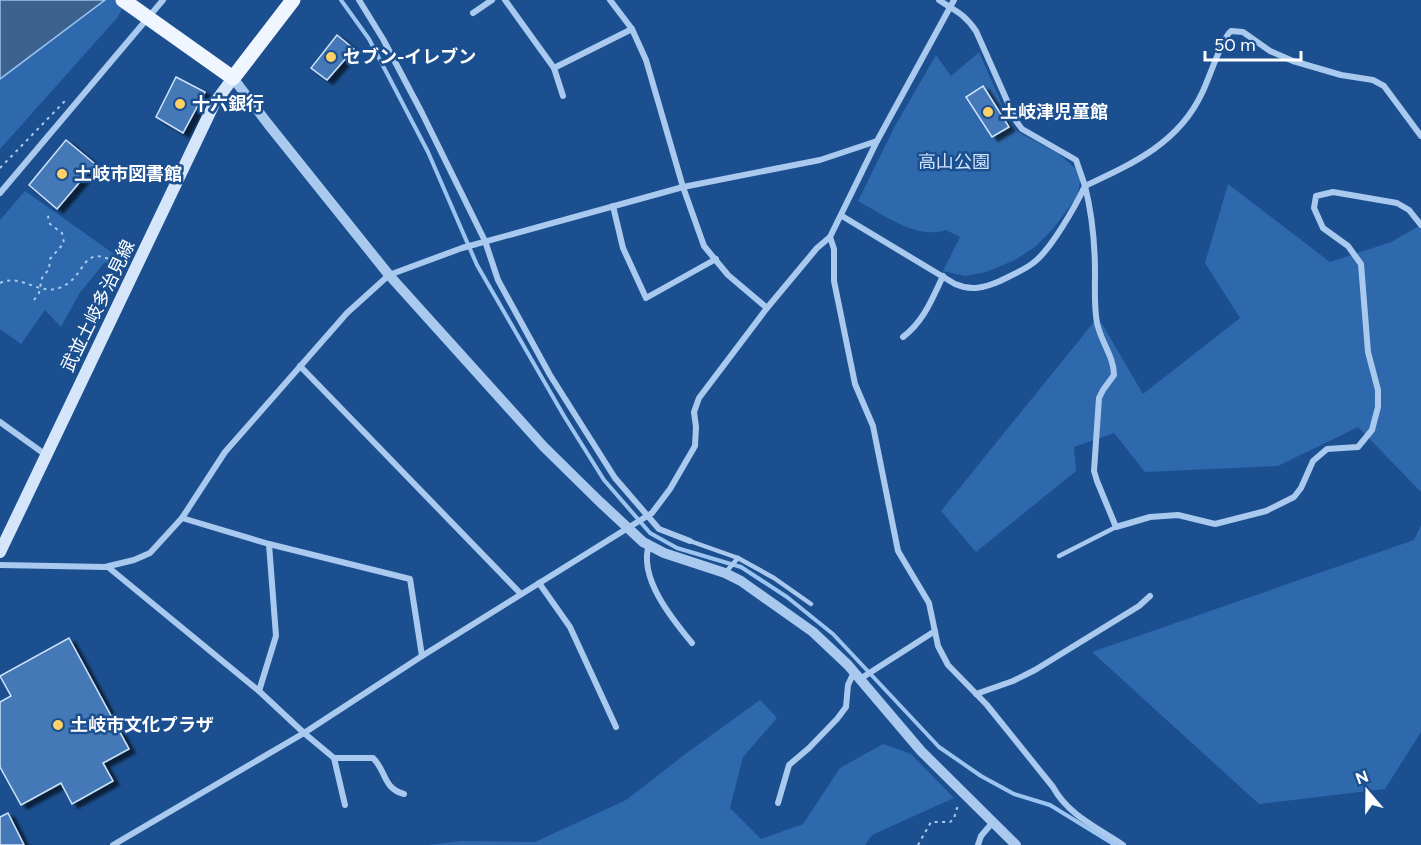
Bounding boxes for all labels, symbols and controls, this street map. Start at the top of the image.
scale bar [1205,24,1301,62]
text: 50 m [1214,34,1256,56]
place label: セブン-イレブン [343,46,476,68]
marker: セブン-イレブン [324,50,338,64]
place label: 十六銀行 [192,93,264,115]
marker: 十六銀行 [173,97,187,111]
place label: 土岐津児童館 [1000,101,1108,123]
marker: 土岐津児童館 [981,105,995,119]
park label: 高山公園 [918,151,990,173]
place label: 土岐市図書館 [74,163,182,185]
marker: 土岐市図書館 [55,167,69,181]
street label: 武並土岐多治見線 [57,236,139,376]
place label: 土岐市文化プラザ [70,714,214,736]
marker: 土岐市文化プラザ [51,718,65,732]
north arrow [1337,761,1397,821]
text: N [1353,766,1371,788]

